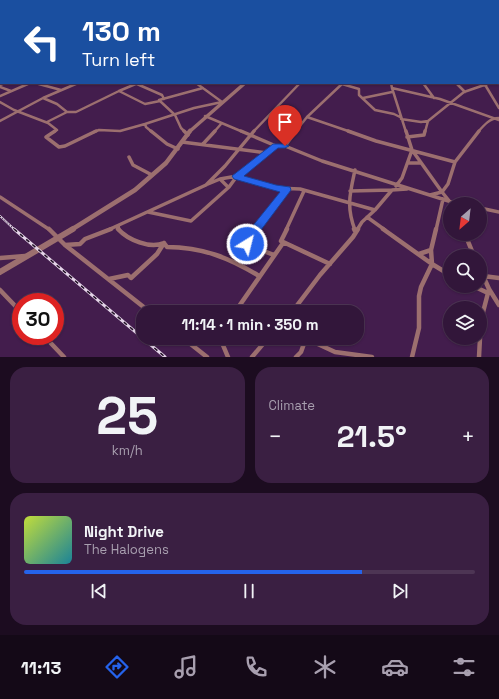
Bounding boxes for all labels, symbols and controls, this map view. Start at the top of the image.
text: 130 m [82,13,161,49]
icon: left [16,16,68,68]
text: Turn left [82,48,155,71]
pin [268,105,302,146]
icon: arrive [274,111,296,133]
north arrow [443,197,487,241]
map controls [443,197,487,345]
position arrow [226,223,268,265]
button: search [443,249,487,293]
speed limit sign: 30 [12,293,64,345]
button: layers [443,301,487,345]
text: 11:14 · 1 min · 350 m [181,315,319,334]
text: 25 [96,383,158,449]
text: Climate [269,397,315,414]
text: 21.5° [337,417,407,456]
text: − [269,422,282,450]
text: + [461,422,475,450]
text: km/h [112,442,143,459]
text: Night Drive [84,522,164,541]
text: The Halogens [84,541,169,558]
icon: previous [88,580,110,602]
icon: pause [238,580,260,602]
icon: next [389,580,411,602]
icon: directions [103,653,131,681]
icon: music [172,653,200,681]
icon: phone [242,653,270,681]
icon: climate [311,653,339,681]
icon: car [381,653,409,681]
icon: filters [450,653,478,681]
text: 11:13 [21,656,61,679]

